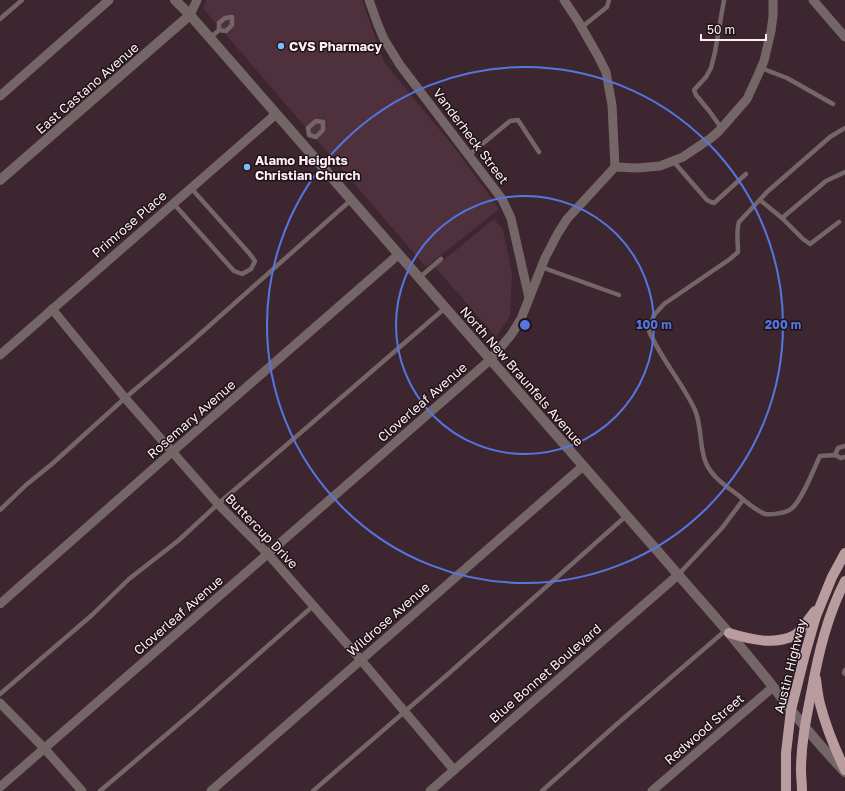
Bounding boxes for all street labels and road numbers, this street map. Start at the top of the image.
street label: East Castano Avenue [32,39,142,137]
street label: Vanderheck Street [430,85,512,187]
street label: Primrose Place [88,187,170,261]
street label: North New Braunfels Avenue [457,303,587,449]
street label: Cloverleaf Avenue [374,359,470,445]
street label: Rosemary Avenue [144,376,238,462]
street label: Buttercup Drive [222,490,302,572]
street label: Cloverleaf Avenue [130,572,226,658]
street label: Wildrose Avenue [343,579,433,659]
street label: Austin Highway [771,616,810,715]
street label: Blue Bonnet Boulevard [486,620,604,726]
street label: Redwood Street [661,690,747,768]

